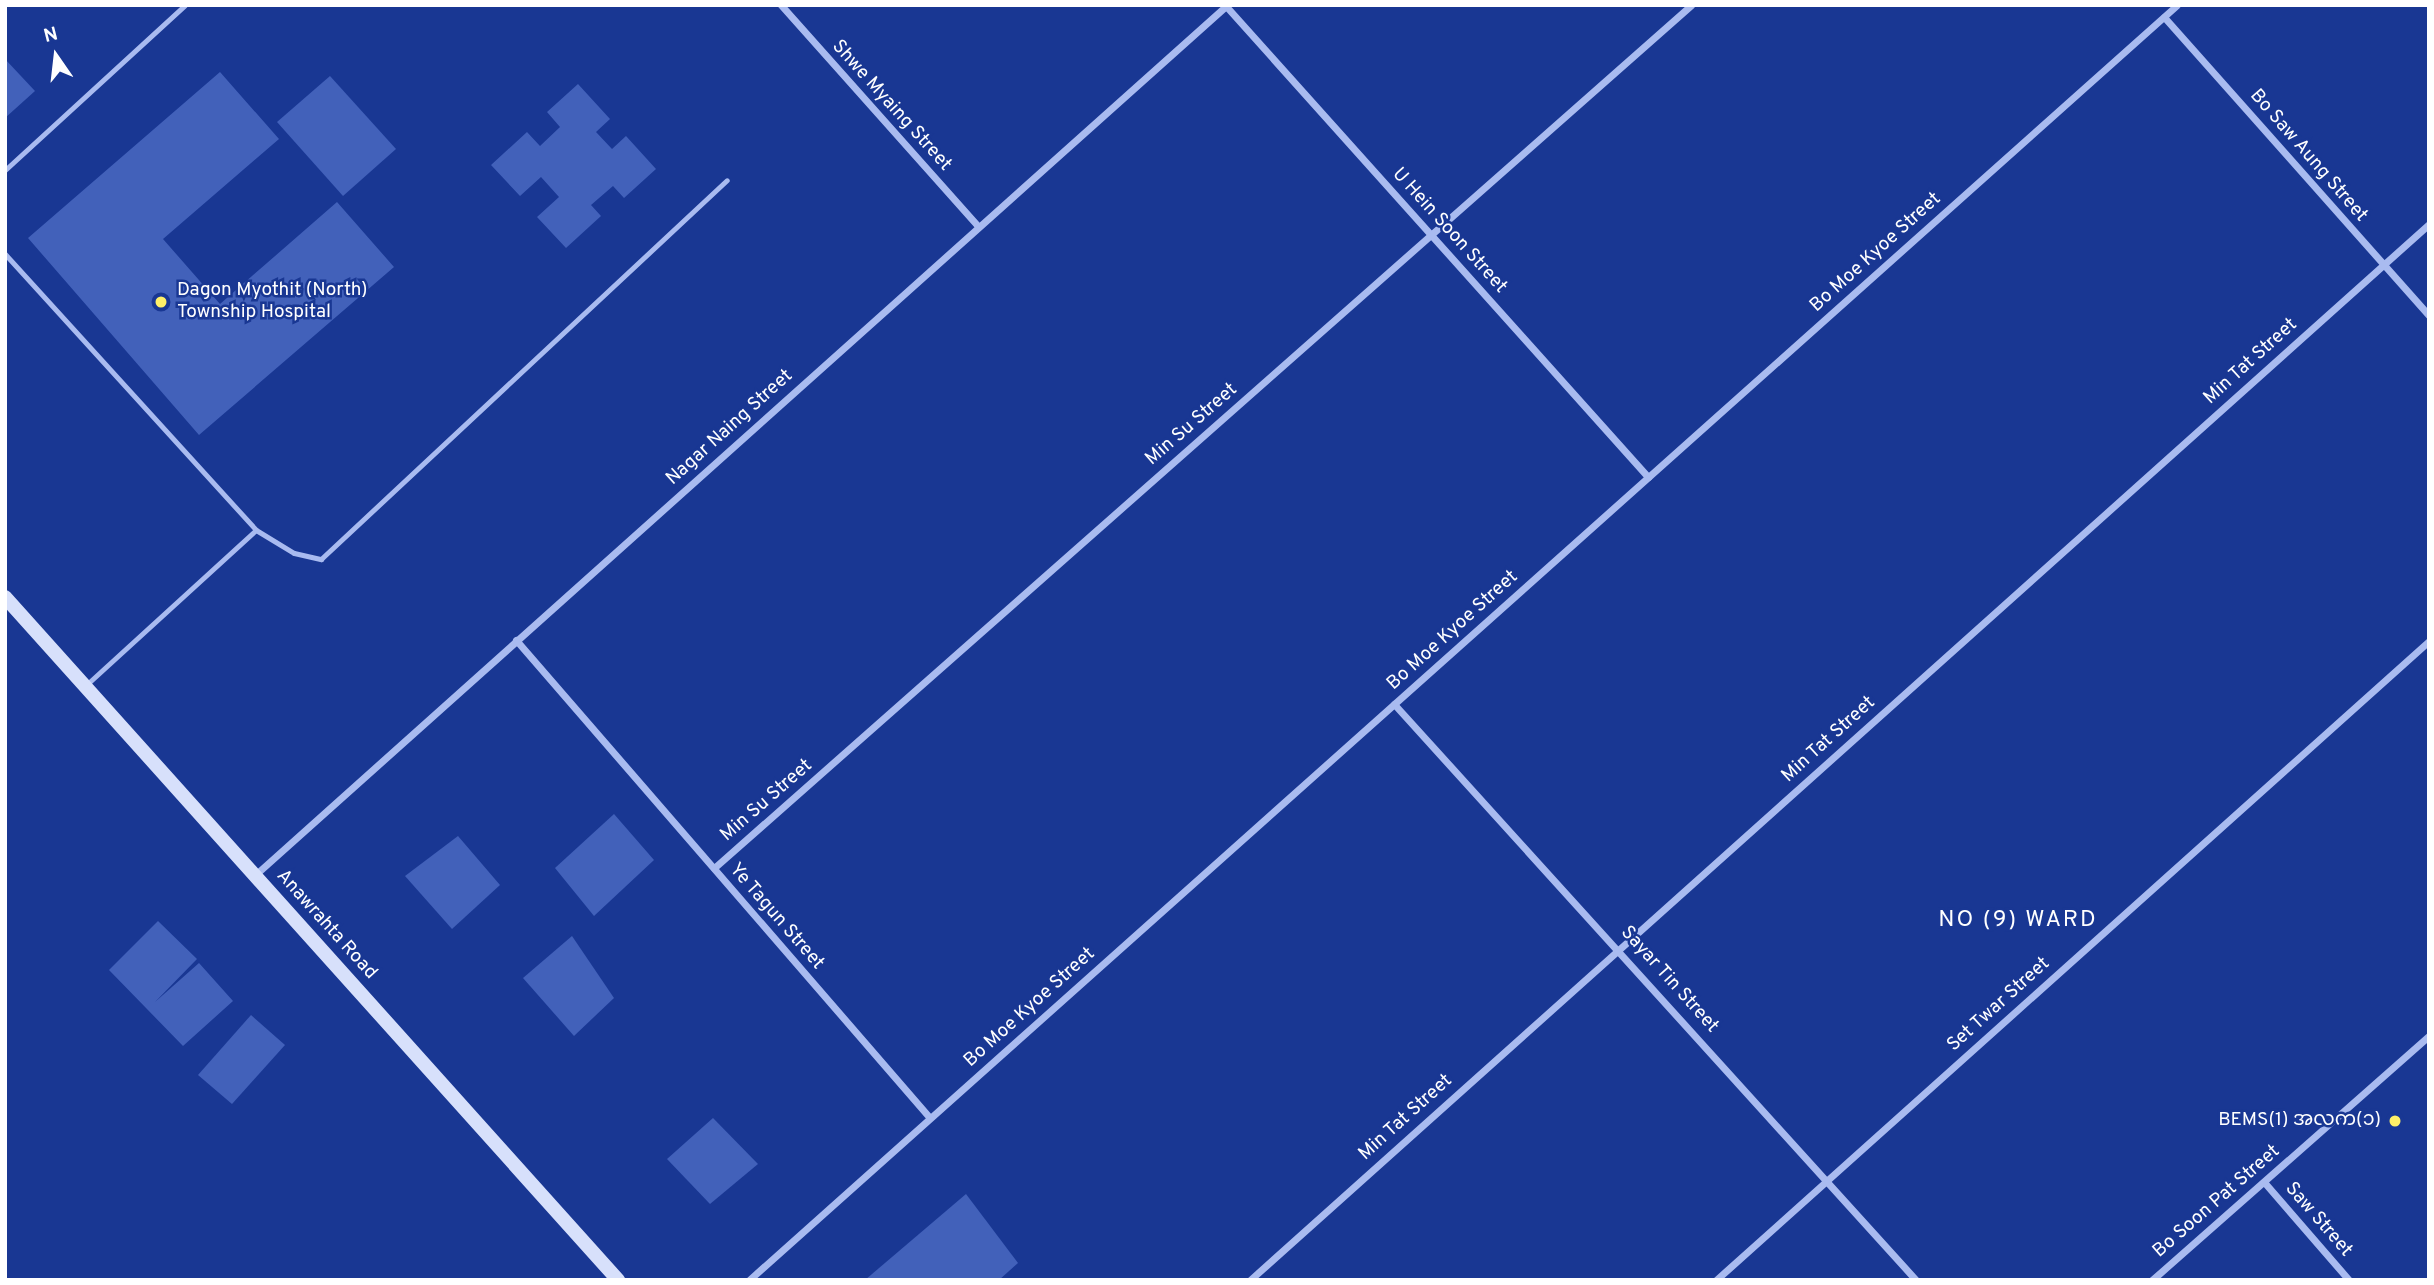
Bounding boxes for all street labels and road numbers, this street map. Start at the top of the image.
street label: Shwe Myaing Street [826,36,956,176]
street label: Bo Saw Aung Street [2244,85,2372,227]
street label: U Hein Soon Street [1387,164,1511,298]
street label: Bo Moe Kyoe Street [1806,188,1946,318]
street label: Min Tat Street [2199,314,2303,410]
street label: Nagar Naing Street [662,365,798,491]
street label: Min Su Street [1141,379,1243,471]
street label: Bo Moe Kyoe Street [1383,566,1523,696]
street label: Min Tat Street [1777,692,1881,788]
street label: Min Su Street [716,755,818,847]
street label: Ye Tagun Street [723,859,829,975]
street label: Anawrahta Road [271,865,381,985]
street label: Sayar Tin Street [1615,922,1723,1038]
street label: Bo Moe Kyoe Street [960,943,1100,1073]
street label: Set Twar Street [1943,953,2055,1057]
street label: Min Tat Street [1354,1070,1458,1166]
street label: Bo Soon Pat Street [2149,1141,2285,1263]
street label: Saw Street [2279,1178,2357,1262]

